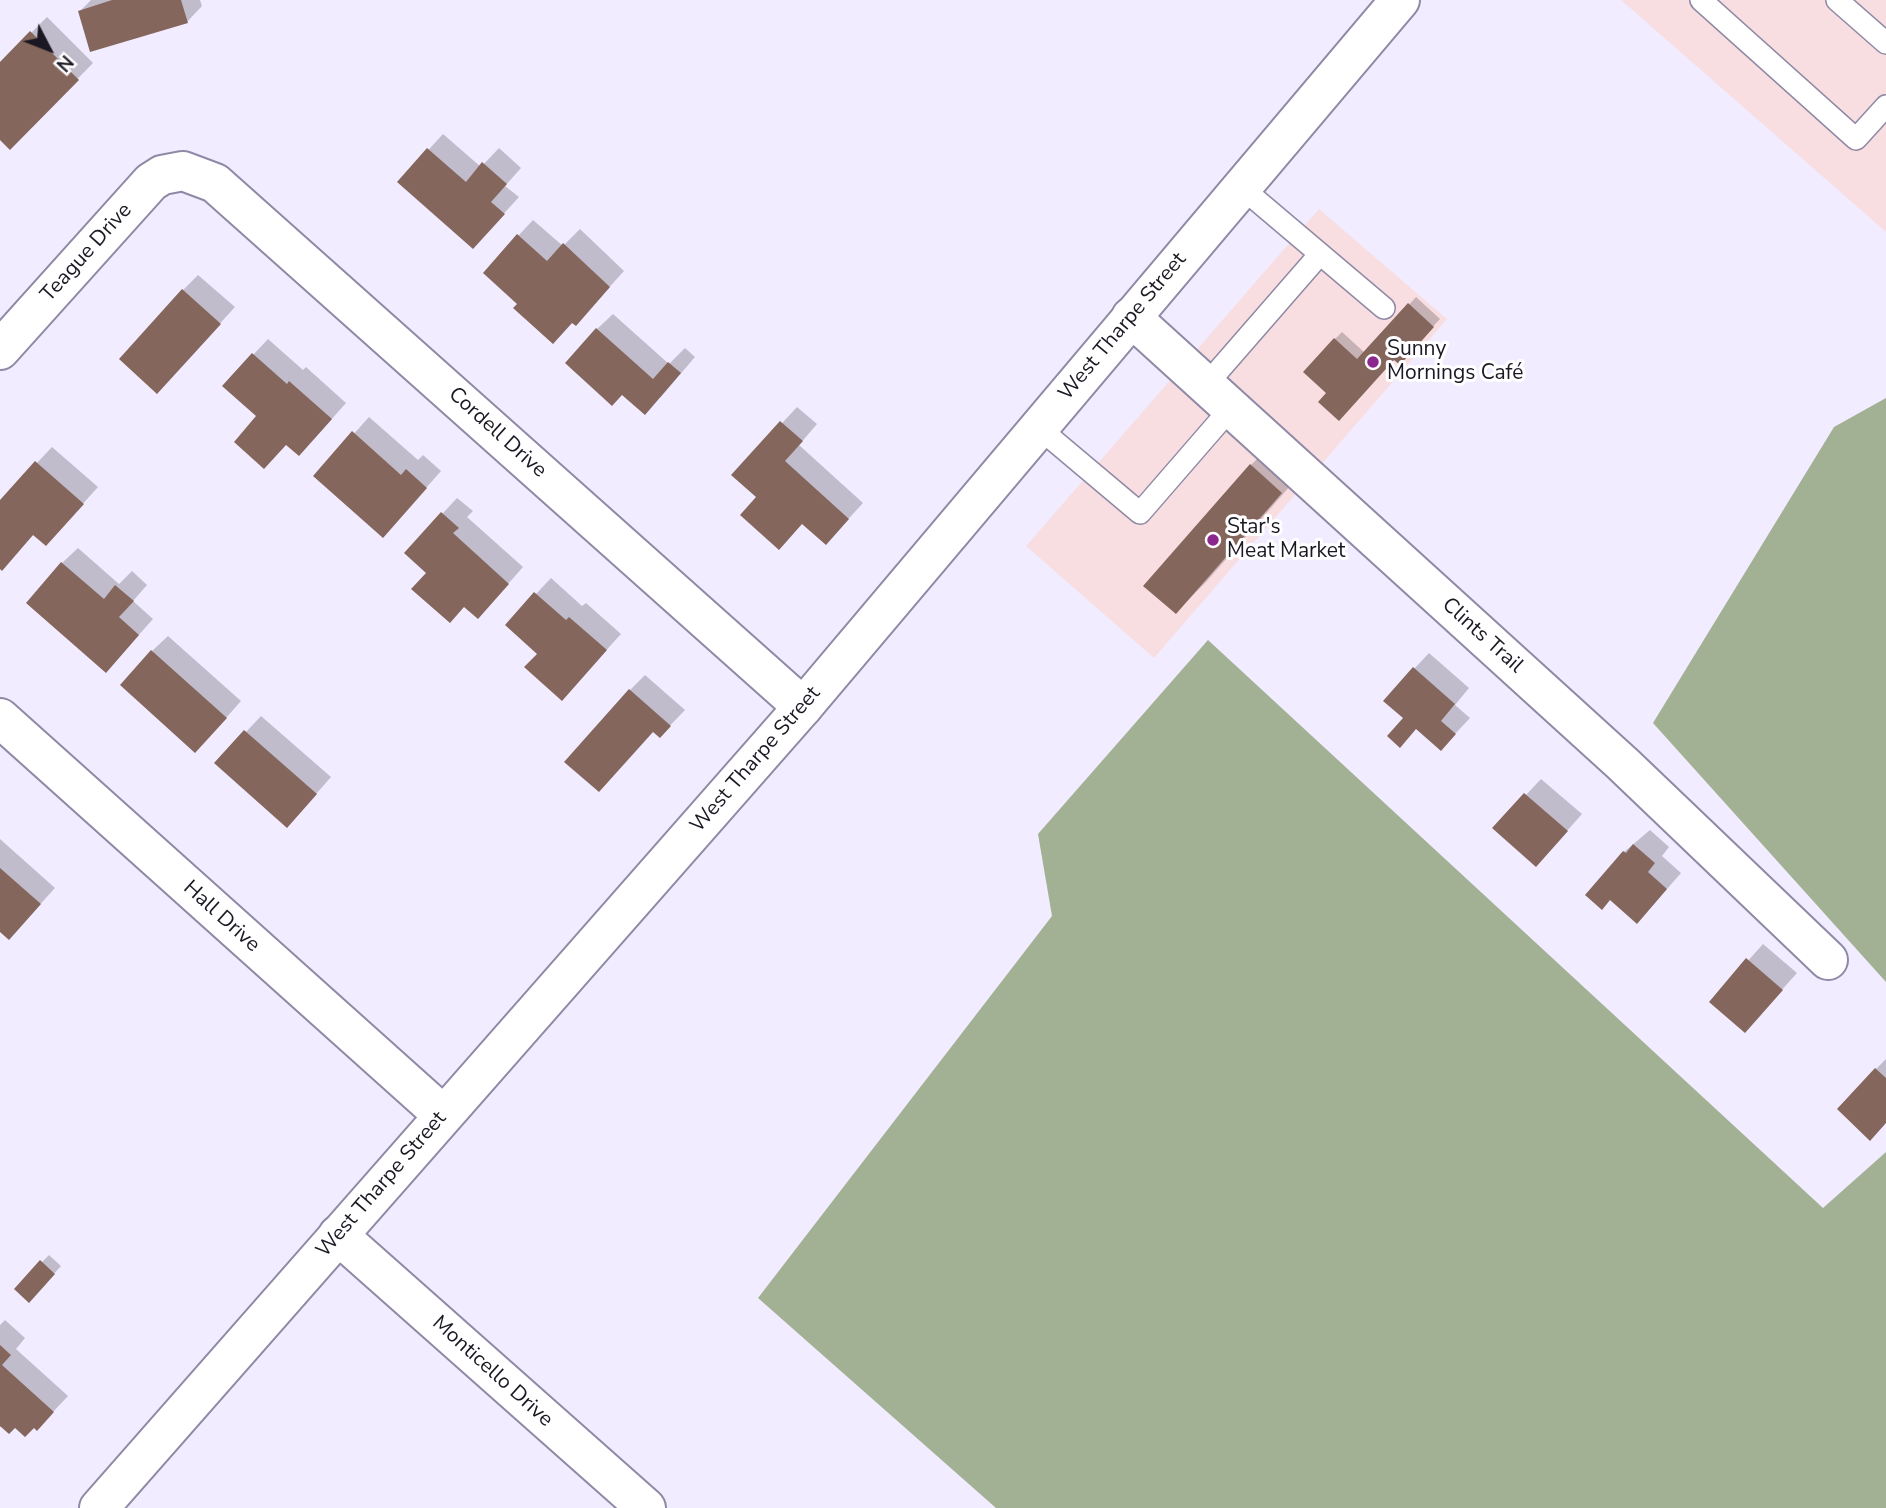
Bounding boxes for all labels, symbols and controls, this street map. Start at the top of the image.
north arrow [14,14,84,84]
text: N [50,49,79,77]
street label: Teague Drive [36,199,138,307]
street label: West Tharpe Street [1054,248,1192,406]
place label: Sunny Mornings Café [1387,337,1523,387]
marker: Sunny Mornings Café [1365,354,1381,370]
street label: Cordell Drive [443,382,551,484]
place label: Star's Meat Market [1227,515,1345,565]
marker: Star's Meat Market [1205,532,1221,548]
street label: Clints Trail [1436,593,1528,679]
street label: West Tharpe Street [686,682,826,838]
street label: Hall Drive [177,876,265,958]
street label: West Tharpe Street [312,1107,452,1263]
street label: Monticello Drive [426,1311,558,1433]

